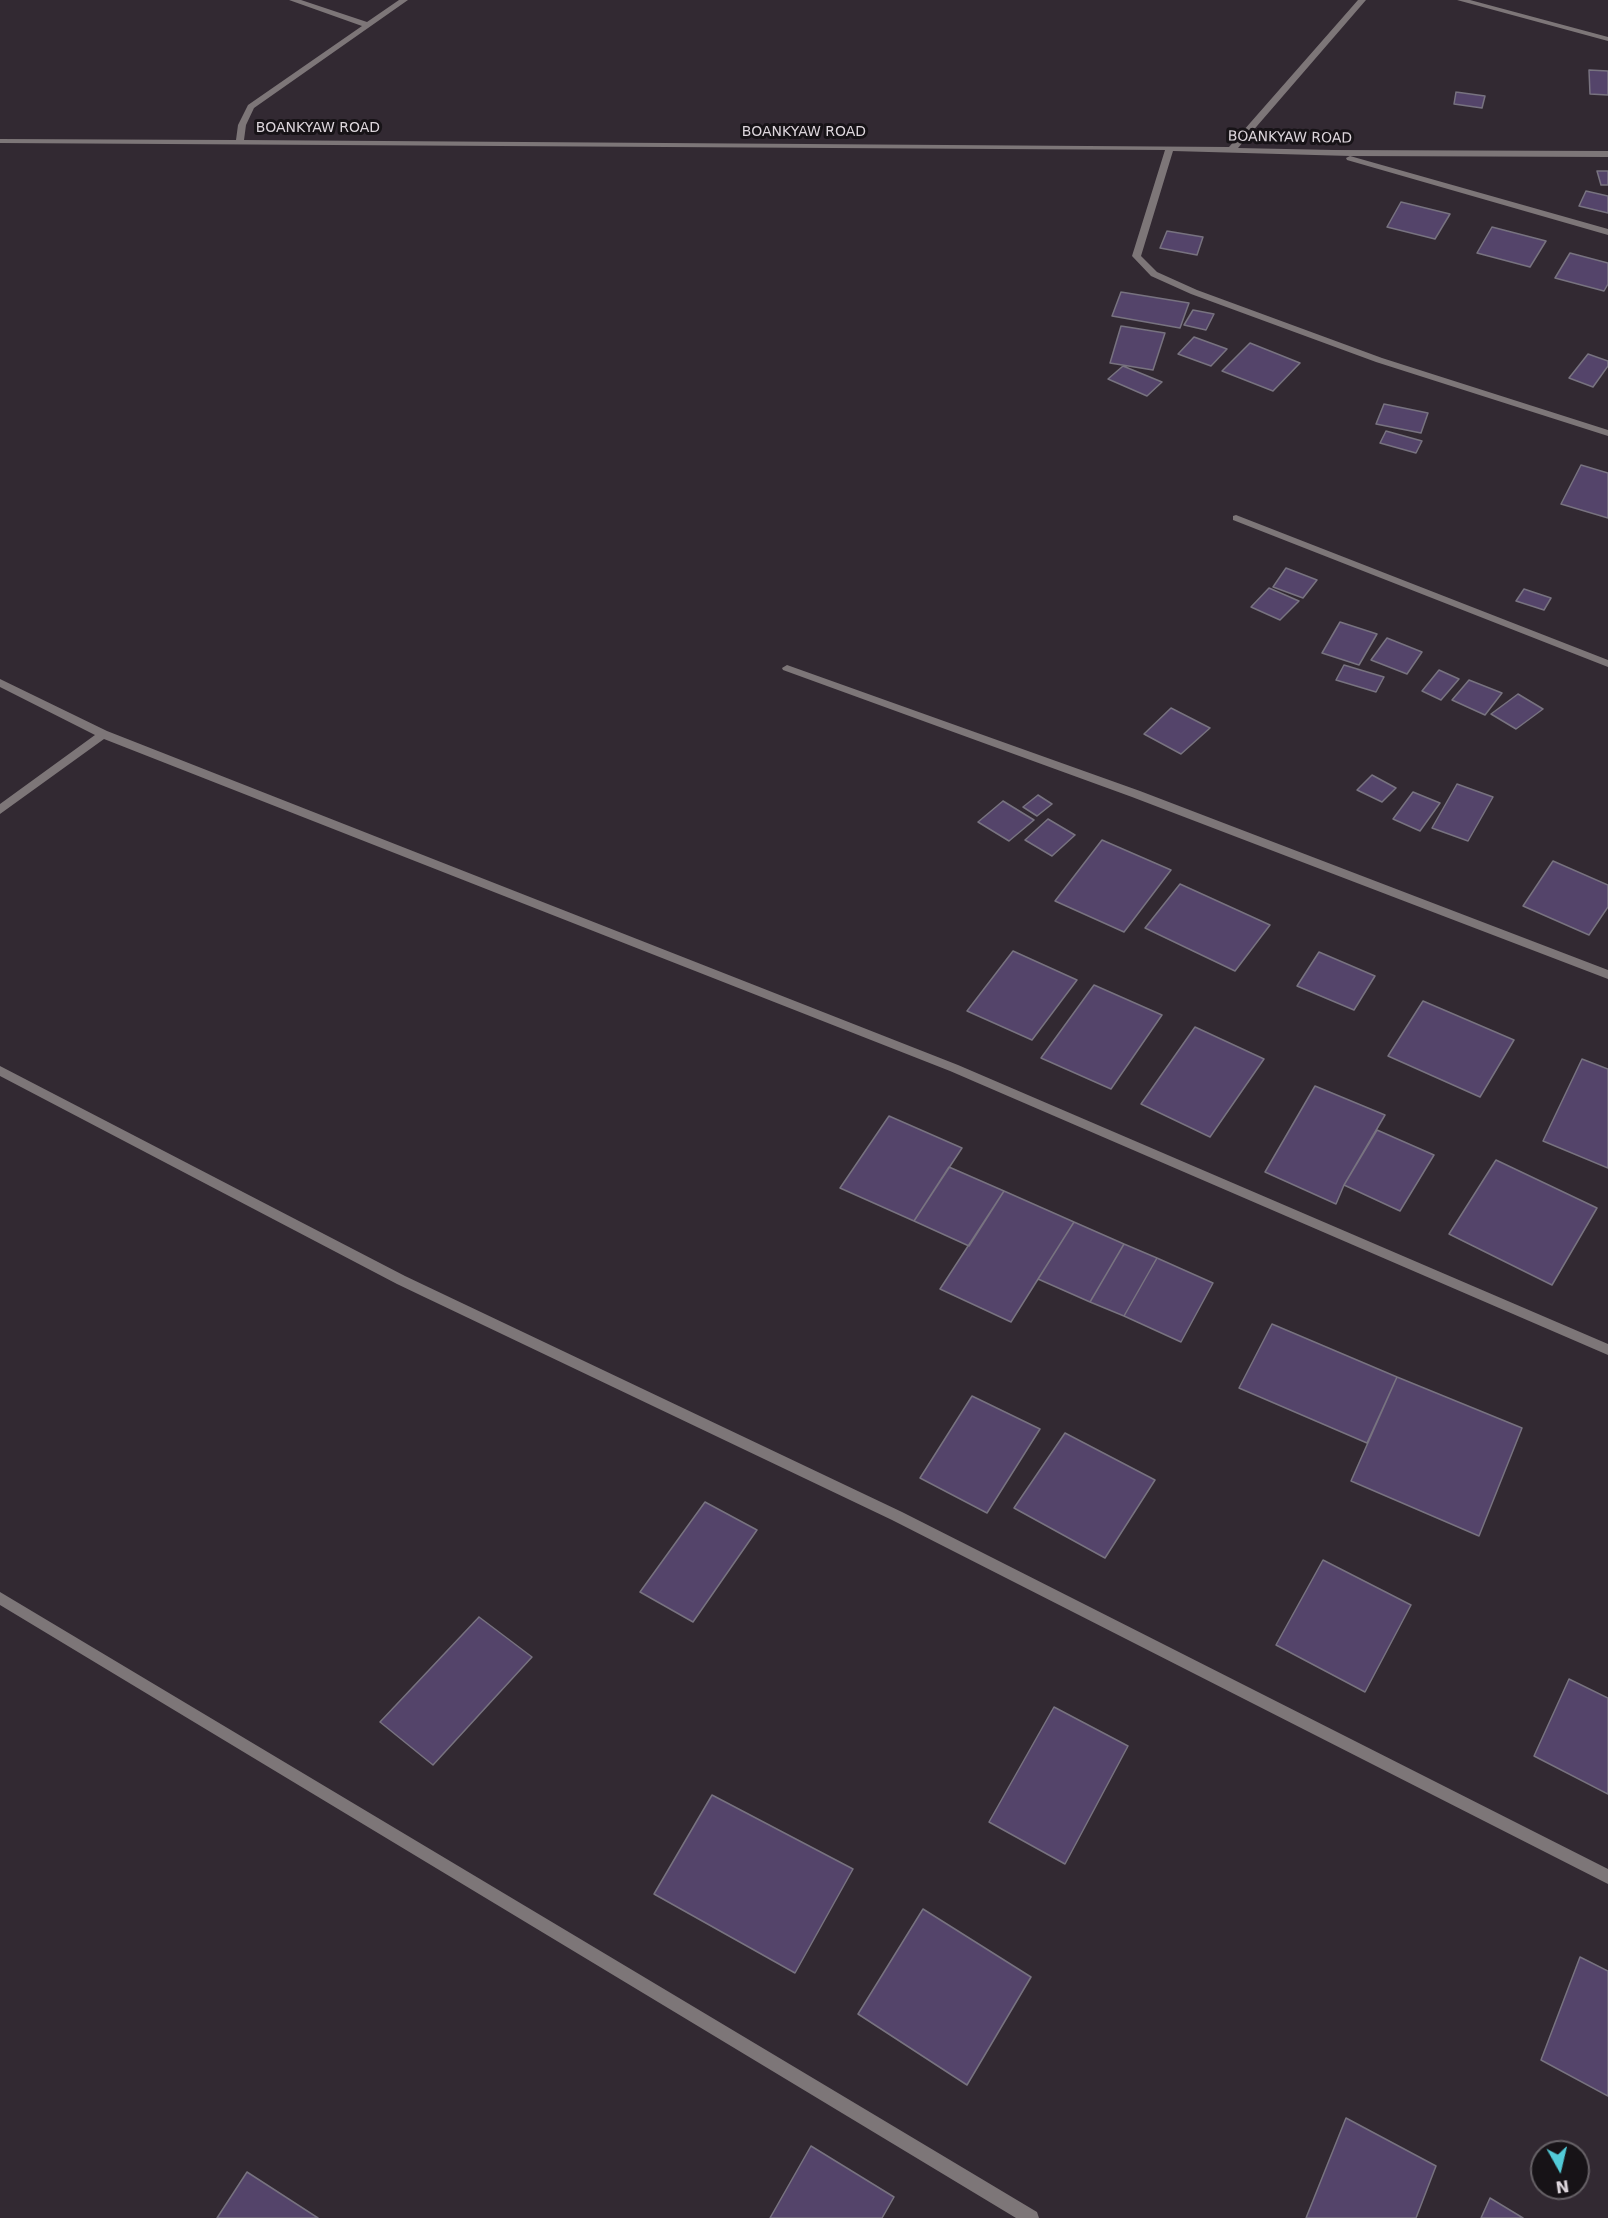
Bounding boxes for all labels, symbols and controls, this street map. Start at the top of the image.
street label: BOANKYAW ROAD [256,120,380,136]
street label: BOANKYAW ROAD [742,124,866,140]
street label: BOANKYAW ROAD [1228,129,1352,147]
north arrow [1530,2140,1590,2200]
text: N [1554,2176,1570,2197]

